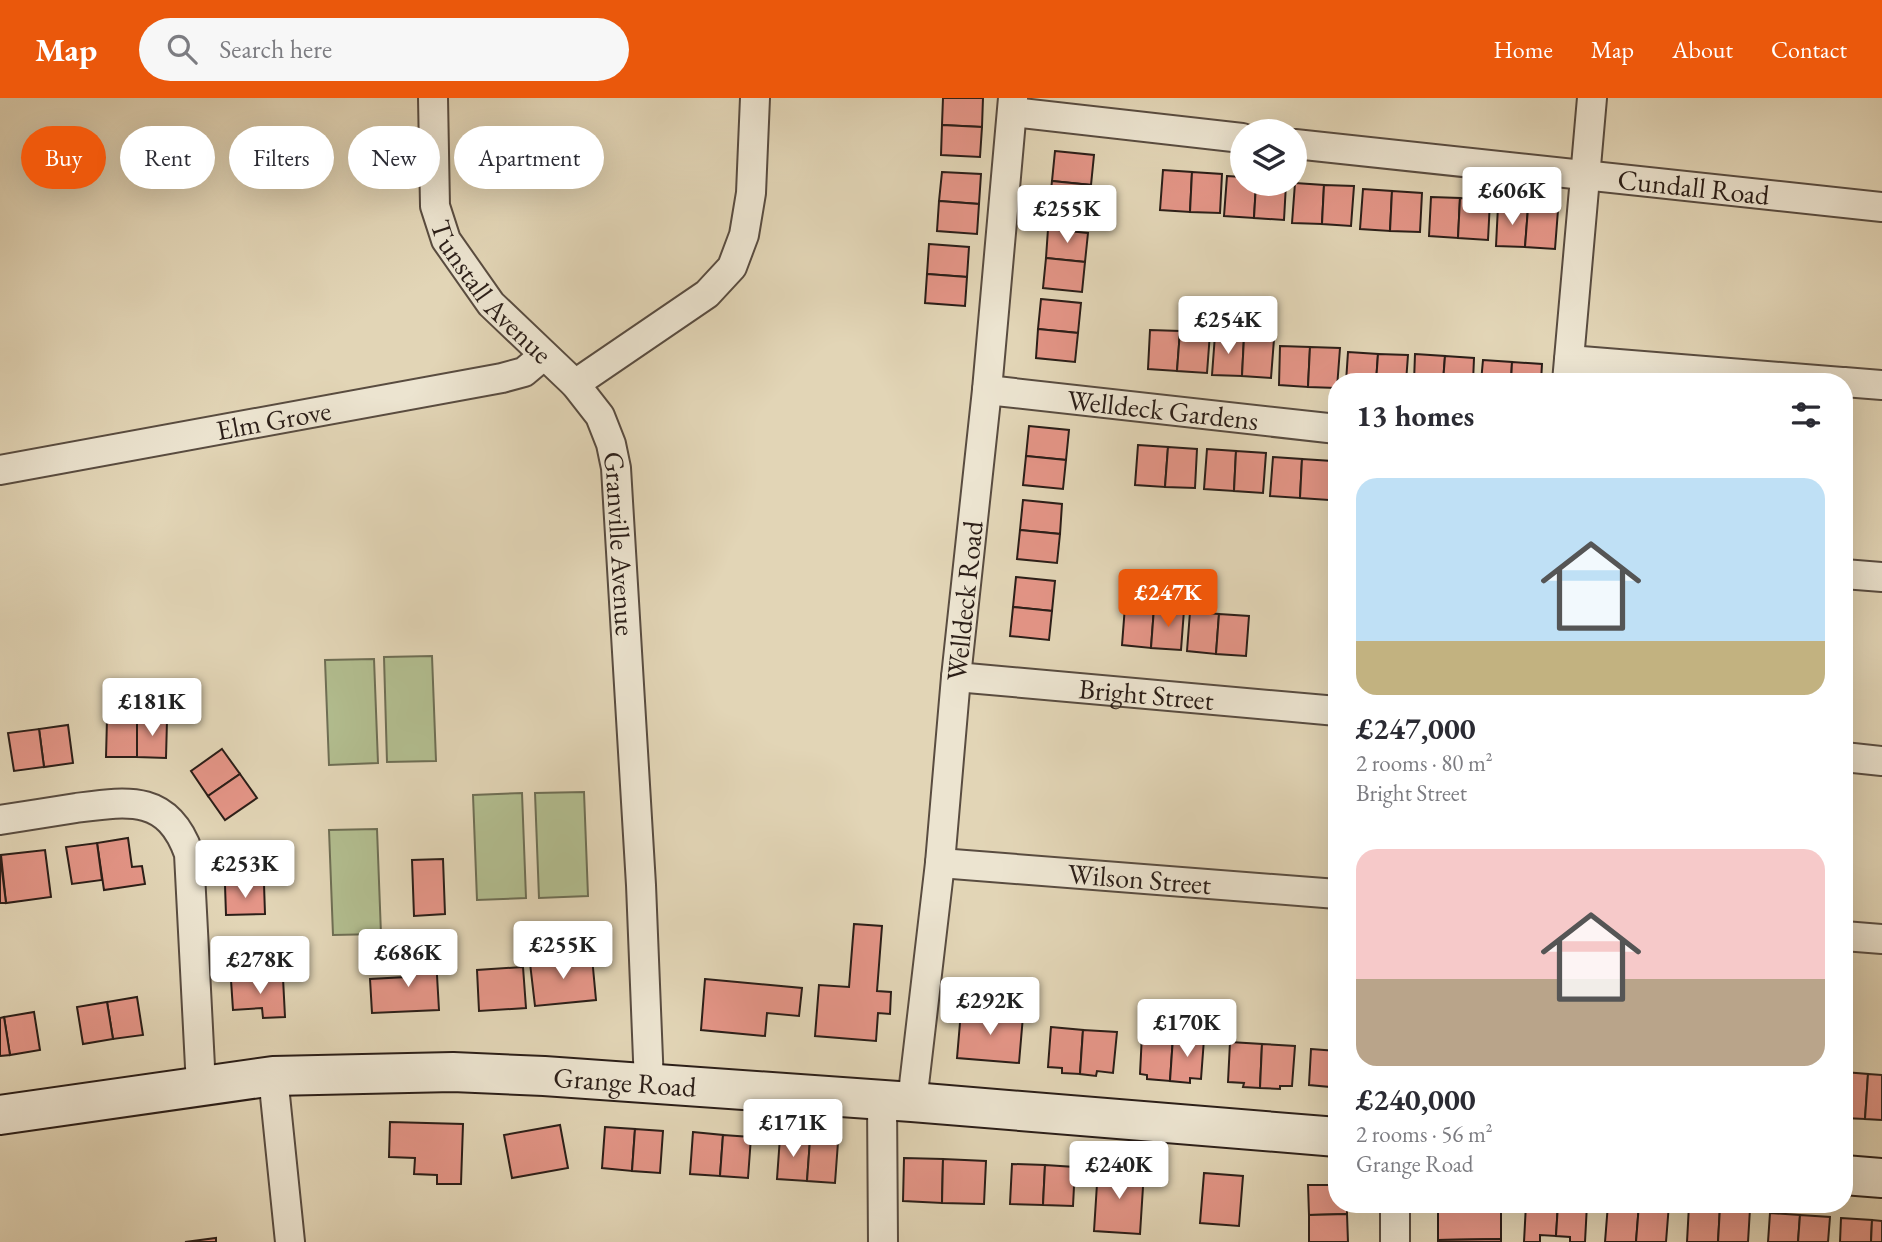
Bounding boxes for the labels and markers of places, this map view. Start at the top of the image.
pin: £606K [1463,167,1561,227]
pin: £255K [1018,186,1116,245]
pin: £254K [1179,296,1277,356]
pin: £247K [1119,570,1217,629]
pin: £181K [103,678,201,738]
pin: £253K [196,840,294,900]
pin: £255K [514,922,612,981]
pin: £686K [359,930,457,989]
pin: £278K [211,936,309,996]
pin: £292K [941,978,1039,1037]
pin: £170K [1138,1000,1236,1059]
pin: £171K [744,1100,842,1159]
pin: £240K [1070,1142,1168,1201]

